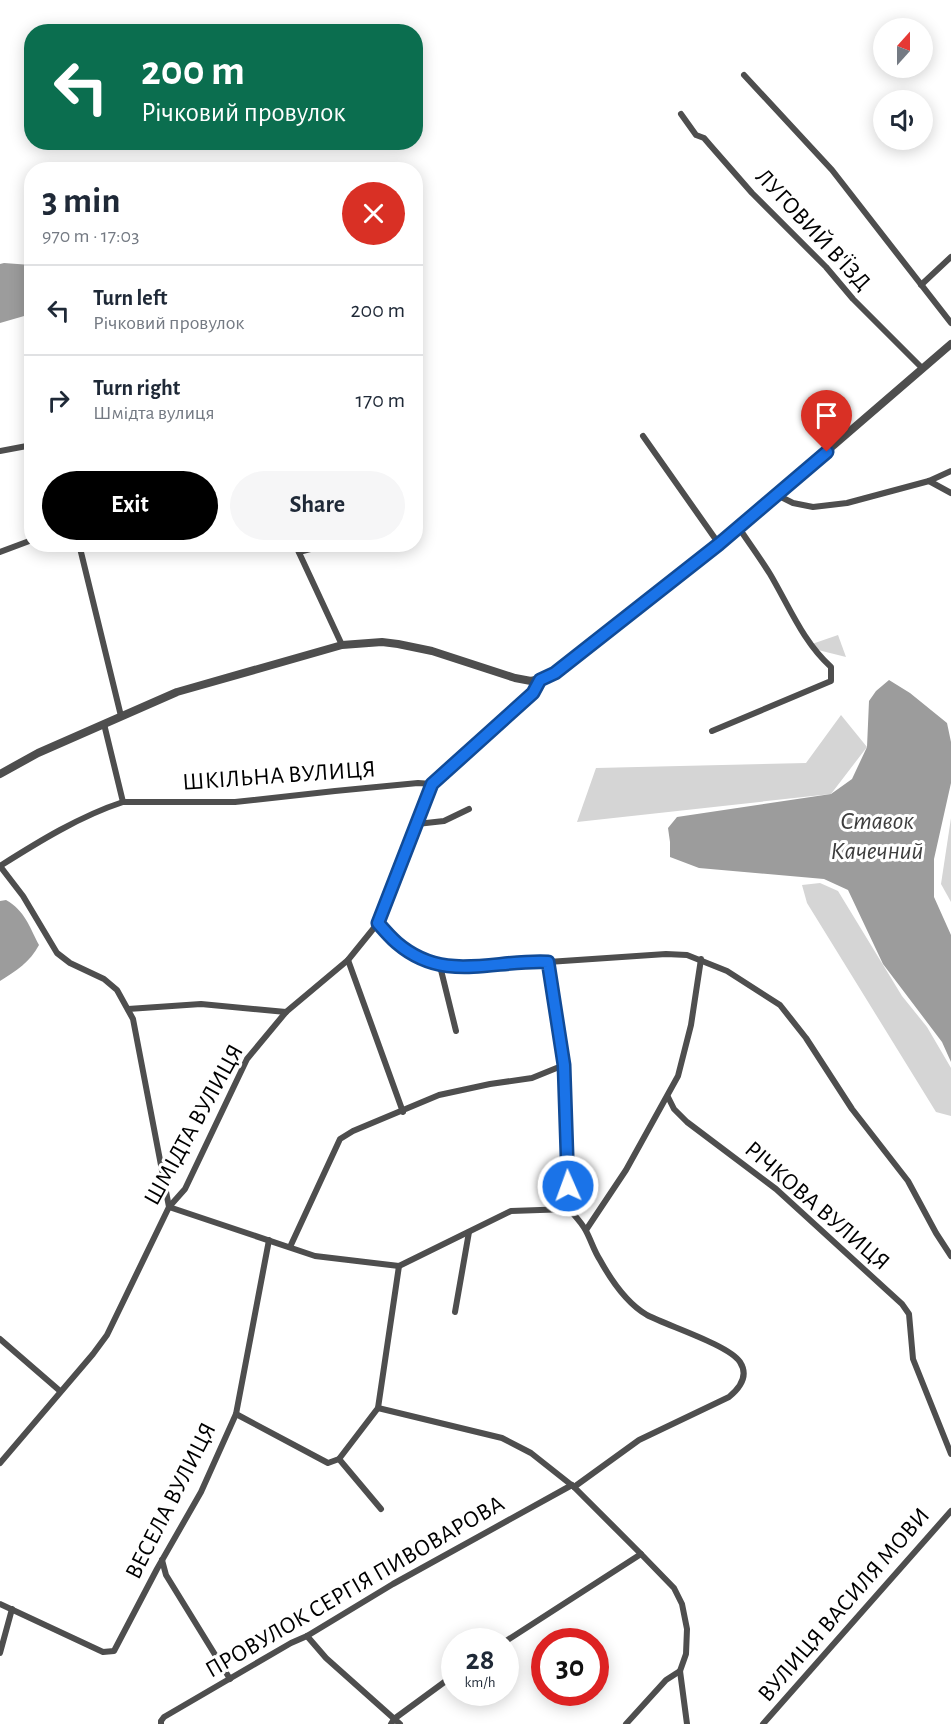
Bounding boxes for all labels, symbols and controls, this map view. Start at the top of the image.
north arrow [873,18,933,78]
map controls [873,18,933,150]
icon: left [42,48,120,126]
text: 200 m [141,50,245,92]
button: sound [873,90,933,150]
text: Річковий провулок [141,99,346,126]
street label: ЛУГОВИЙ В'ЇЗД [751,164,876,295]
button: close [342,182,405,245]
text: 3 min [42,183,120,219]
text: 970 m · 17:03 [42,226,139,246]
text: Turn left [93,287,167,309]
icon: left [42,294,75,327]
text: 200 m [351,299,405,321]
text: Річковий провулок [93,313,245,333]
text: Turn right [93,377,180,399]
icon: right [42,384,75,417]
text: 170 m [355,389,405,411]
pin [801,390,852,452]
icon: arrive [810,399,843,432]
text: Шмідта вулиця [93,403,215,423]
button: Exit [42,471,218,540]
button: Share [230,471,405,540]
street label: ШКІЛЬНА ВУЛИЦЯ [182,757,376,795]
water label: Ставок Качечний [831,808,923,864]
street label: ШМІДТА ВУЛИЦЯ [140,1041,248,1209]
street label: РІЧКОВА ВУЛИЦЯ [740,1137,894,1275]
position arrow [536,1154,600,1218]
street label: ВЕСЕЛА ВУЛИЦЯ [121,1419,221,1583]
street label: ПРОВУЛОК СЕРГІЯ ПИВОВАРОВА [202,1491,508,1683]
street label: ВУЛИЦЯ ВАСИЛЯ МОВИ [754,1504,934,1706]
speed limit sign: 30 [531,1628,609,1706]
text: 28 [466,1645,494,1675]
text: km/h [465,1675,495,1690]

